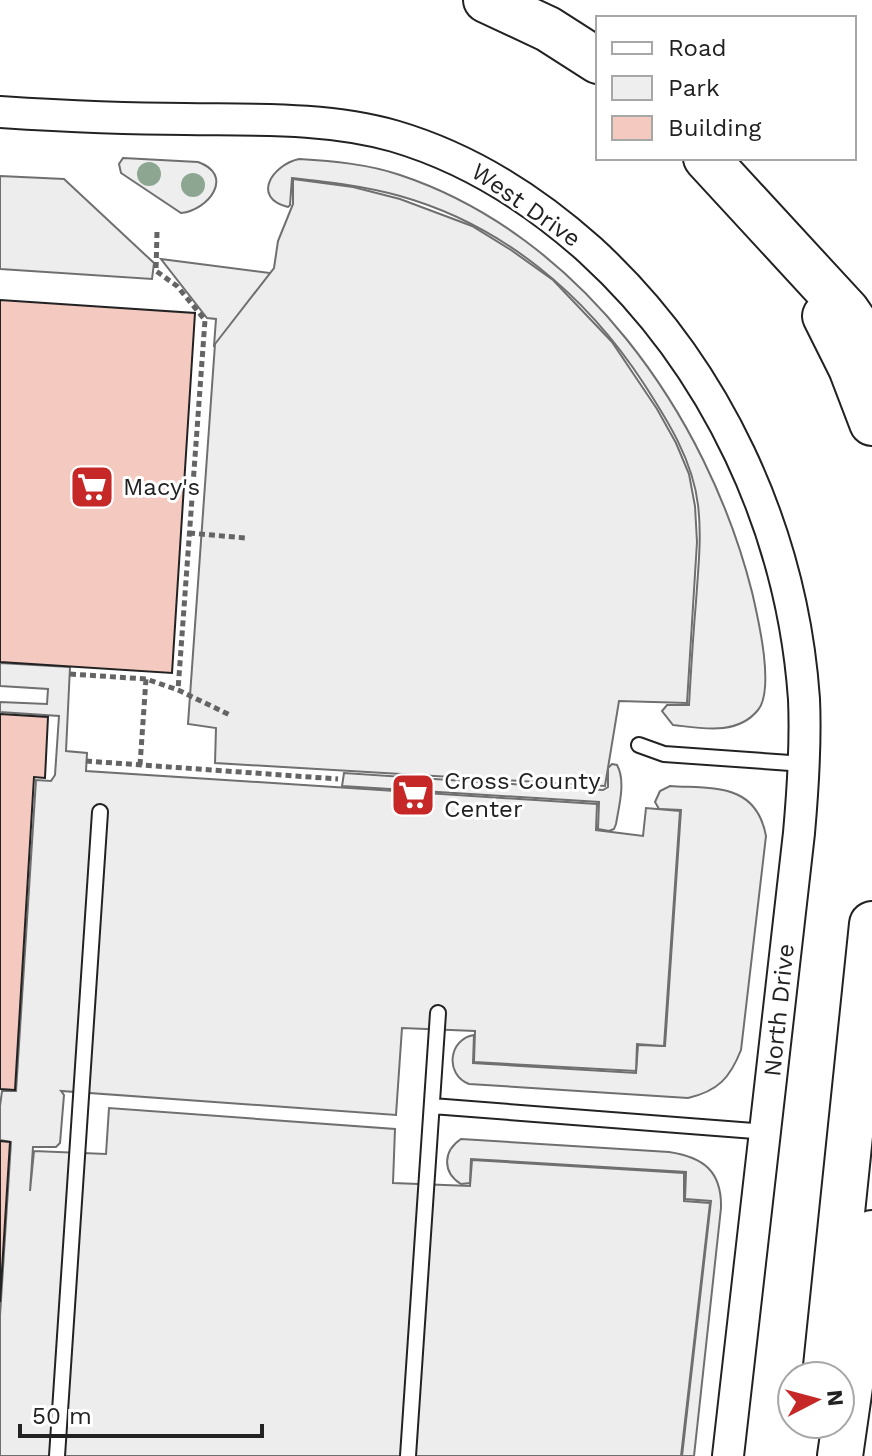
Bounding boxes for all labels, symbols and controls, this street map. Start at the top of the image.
legend [596,16,856,160]
text: Road [668,34,727,62]
text: Park [668,74,720,102]
text: Building [668,114,761,142]
street label: West Drive [466,157,586,253]
supermarket icon: Macy's [68,463,116,511]
place label: Macy's [123,473,200,501]
place label: Cross County Center [444,767,601,823]
supermarket icon: Cross County Center [389,771,437,819]
street label: North Drive [758,942,800,1078]
north arrow [776,1360,856,1440]
scale bar [20,1388,262,1438]
text: N [822,1389,849,1407]
text: 50 m [32,1402,92,1430]

